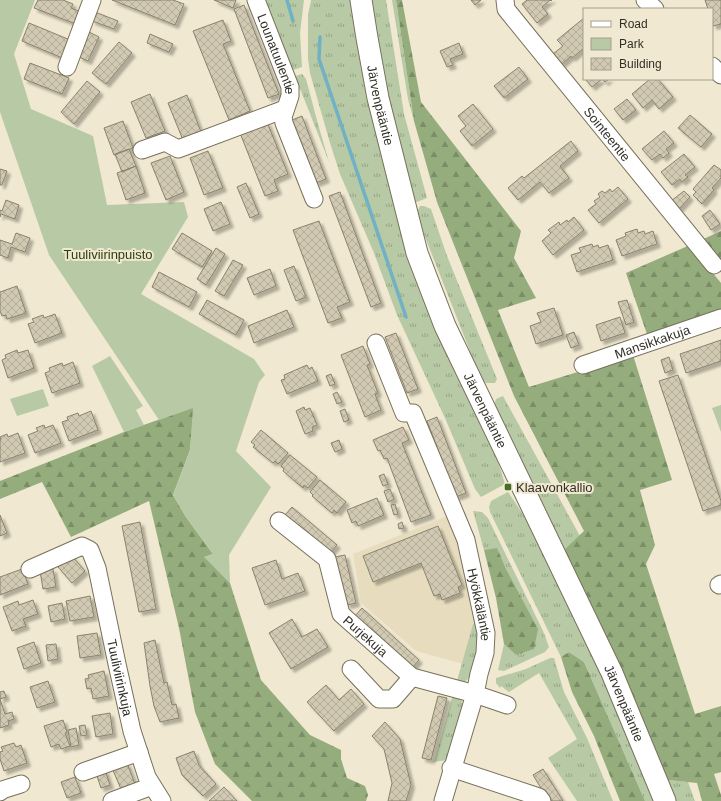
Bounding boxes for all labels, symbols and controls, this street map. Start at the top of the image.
legend [583,8,713,80]
street label: Lounatuulentie [254,12,297,94]
text: Road [619,17,648,31]
text: Park [619,37,645,51]
text: Building [619,57,662,71]
street label: Järvenpääntie [364,64,397,147]
street label: Sointeentie [581,104,633,164]
park label: Tuuliviirinpuisto [63,247,153,262]
street label: Mansikkakuja [613,322,693,362]
street label: Järvenpääntie [461,370,510,451]
place label: Klaavonkallio [516,480,593,495]
marker: Klaavonkallio [503,482,513,492]
street label: Hyökkäläntie [464,567,493,641]
street label: Purjekuja [340,613,391,660]
street label: Tuuliviirinkuja [104,638,136,718]
street label: Järvenpääntie [601,662,647,744]

